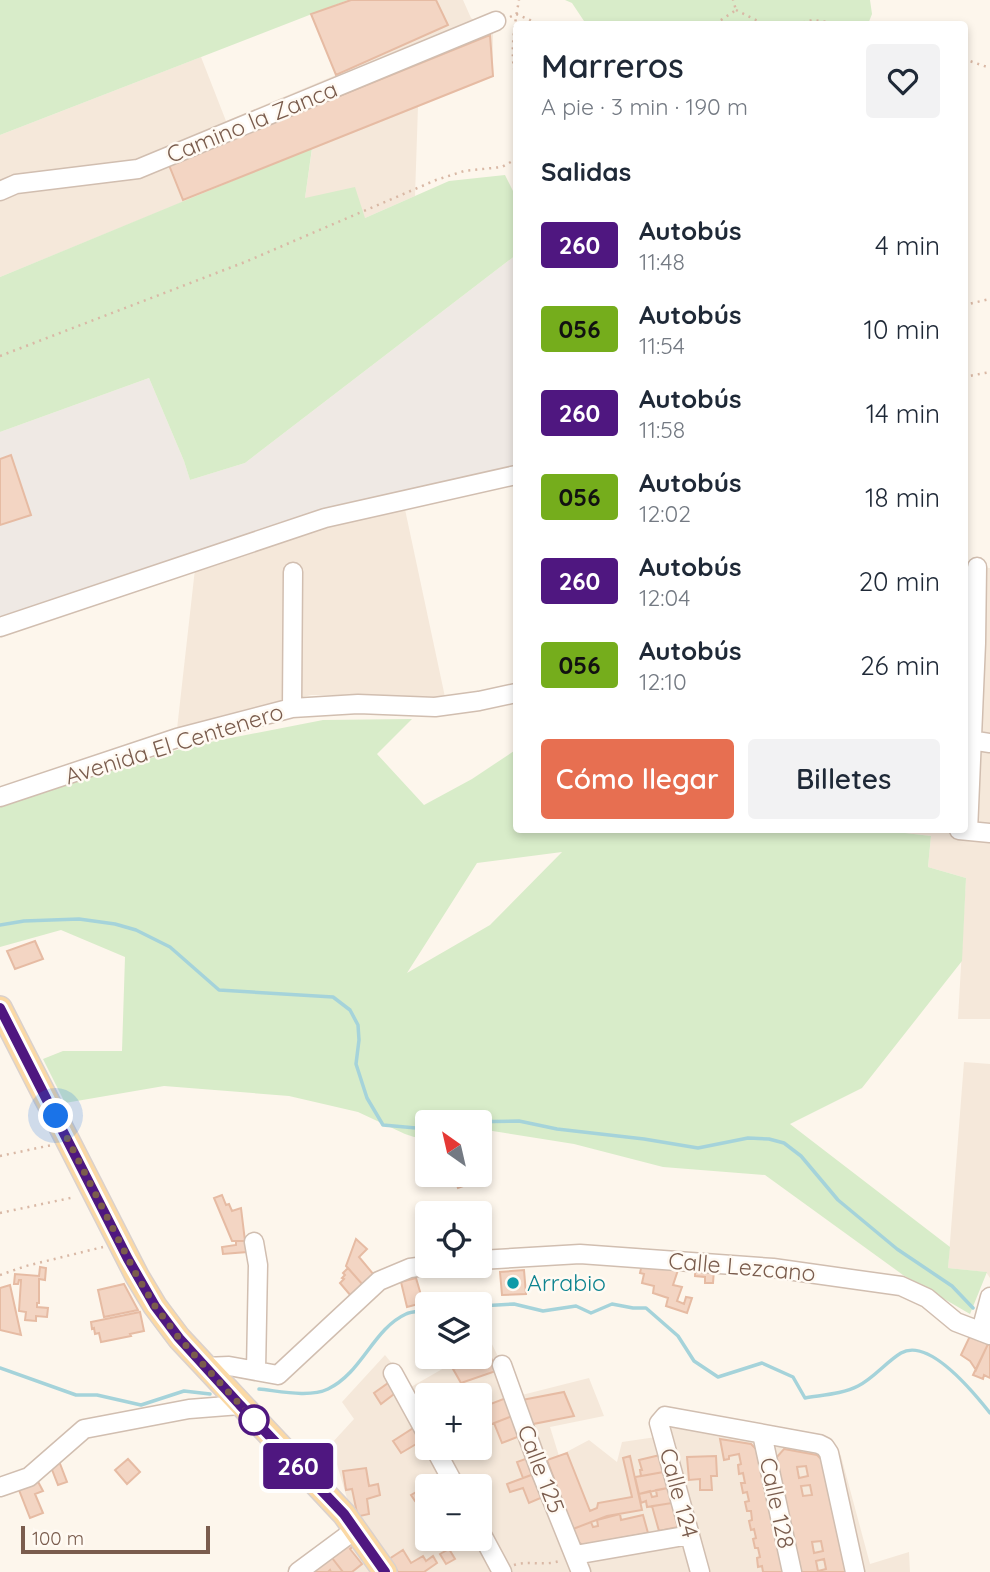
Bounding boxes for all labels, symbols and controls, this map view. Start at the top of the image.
button: heart [866,44,940,118]
text: Marreros [541,45,684,86]
street label: Camino la Zanca [162,74,341,169]
text: A pie · 3 min · 190 m [541,92,748,121]
text: Salidas [541,155,631,188]
text: Autobús [639,214,741,247]
text: 4 min [875,229,940,262]
text: 260 [559,230,600,260]
text: 11:48 [639,247,685,276]
text: Autobús [639,298,741,331]
text: 10 min [864,313,940,346]
text: 056 [559,314,600,344]
text: 11:54 [639,331,685,360]
text: Autobús [639,382,741,415]
text: 14 min [866,397,940,430]
text: 260 [559,398,600,428]
text: 11:58 [639,415,685,444]
text: Autobús [639,466,741,499]
text: 18 min [865,481,940,514]
text: 056 [559,482,600,512]
text: 12:02 [639,499,691,528]
text: Autobús [639,550,741,583]
text: 20 min [859,565,940,598]
text: 260 [559,566,600,596]
text: 12:04 [639,583,690,612]
text: Autobús [639,634,741,667]
text: 26 min [860,649,940,682]
text: 056 [559,650,600,680]
text: 12:10 [639,667,687,696]
street label: Avenida El Centenero [61,696,287,791]
button: Cómo llegar [541,739,734,819]
button: Billetes [748,739,940,819]
your location [38,1098,73,1133]
north arrow [415,1110,492,1186]
map controls [415,1110,492,1551]
button: locate [415,1201,492,1278]
street label: Calle Lezcano [667,1246,817,1287]
place label: Arrabio [527,1268,606,1297]
marker: Arrabio [505,1275,521,1291]
button: layers [415,1292,492,1369]
button: + [415,1383,492,1460]
unlabelled marker [239,1405,269,1435]
street label: Calle 125 [511,1421,572,1517]
line badge: 260 [258,1443,338,1489]
street label: Calle 124 [654,1445,705,1541]
text: 260 [277,1451,319,1481]
street label: Calle 128 [754,1455,801,1551]
button: − [415,1474,492,1551]
scale bar [21,1523,210,1555]
text: 100 m [32,1526,84,1550]

